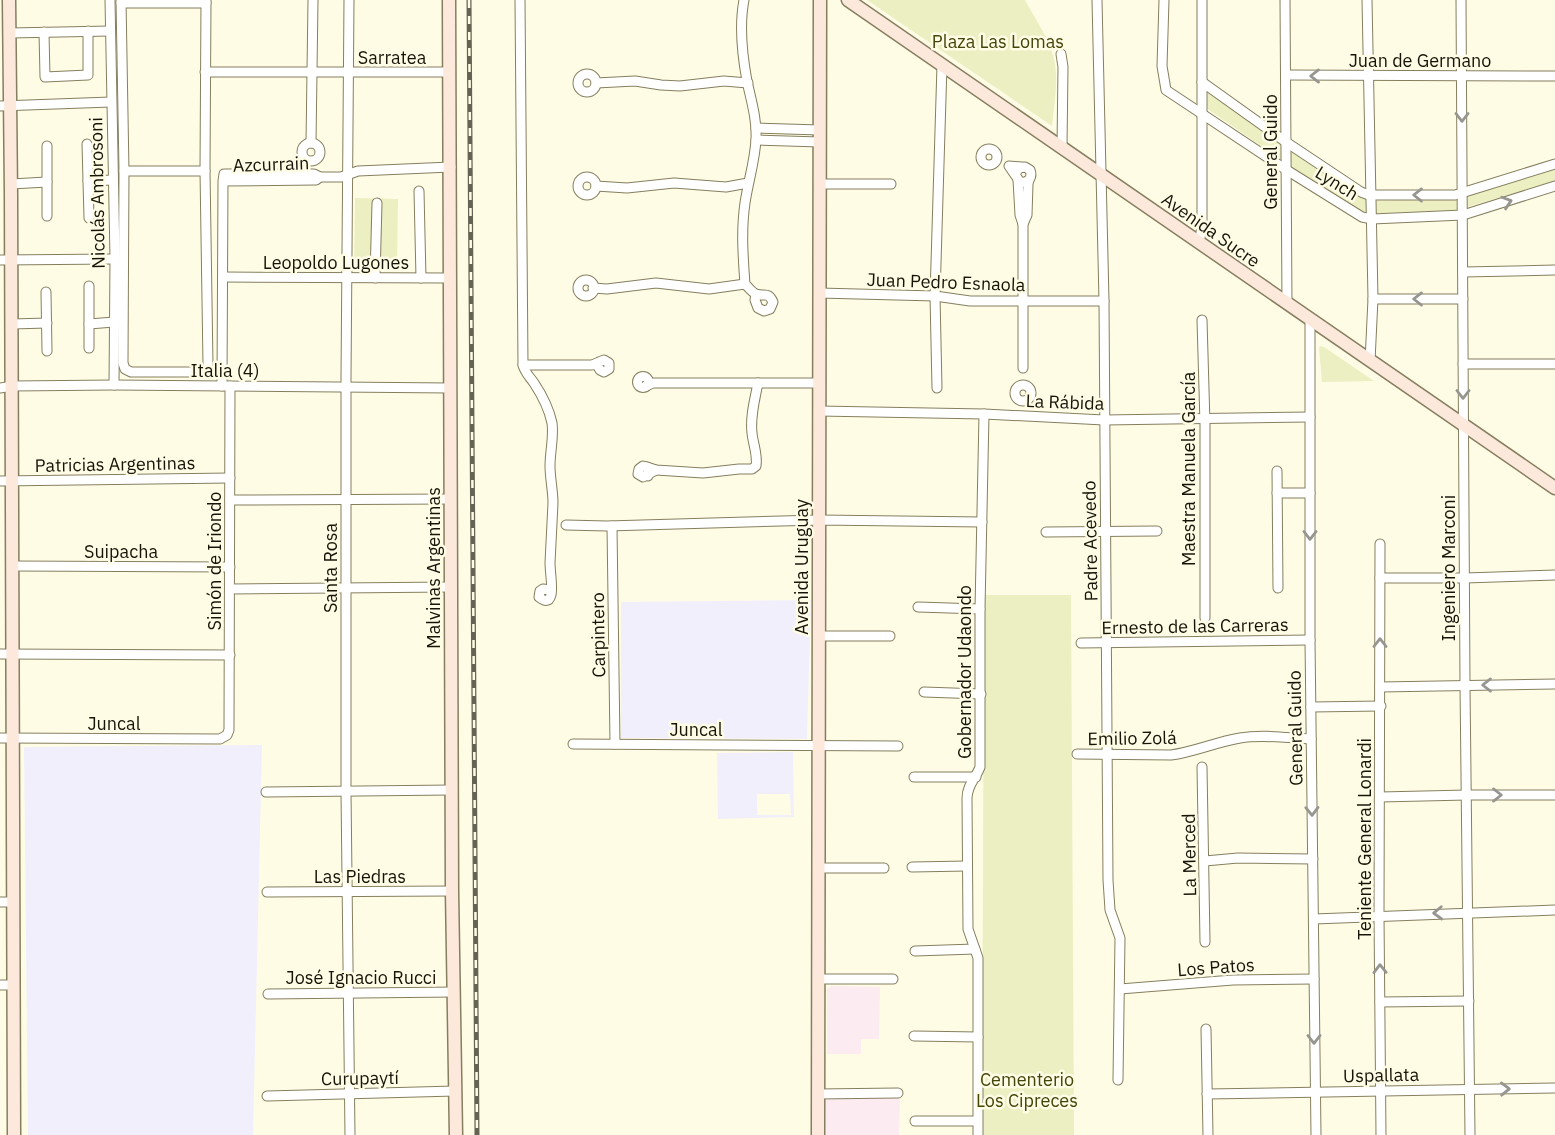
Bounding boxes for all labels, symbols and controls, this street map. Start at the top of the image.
park label: Plaza Las Lomas [932,30,1064,53]
street label: Sarratea [358,46,427,69]
street label: Juan de Germano [1349,49,1491,72]
one-way arrow [1310,68,1321,83]
street label: General Guido [1259,94,1282,210]
one-way arrow [1454,112,1470,123]
street label: Nicolás Ambrosoni [84,117,110,269]
street label: Azcurrain [232,151,310,177]
street label: Lynch [1311,161,1363,205]
one-way arrow [1412,187,1423,203]
street label: Avenida Sucre [1157,188,1265,272]
one-way arrow [1500,195,1512,210]
street label: Leopoldo Lugones [263,251,409,274]
street label: Juan Pedro Esnaola [866,268,1026,296]
one-way arrow [1412,291,1423,307]
street label: Italia (4) [190,359,260,382]
street label: Maestra Manuela García [1177,371,1200,566]
street label: La Rábida [1025,389,1105,415]
one-way arrow [1455,389,1471,399]
street label: Patricias Argentinas [35,451,195,477]
street label: Padre Acevedo [1077,480,1103,602]
street label: Malvinas Argentinas [422,487,445,649]
street label: Simón de Iriondo [203,492,226,630]
street label: Ingeniero Marconi [1437,495,1460,641]
street label: Avenida Uruguay [790,499,813,635]
street label: Santa Rosa [319,523,342,613]
one-way arrow [1302,530,1318,540]
street label: Suipacha [84,540,158,563]
street label: Gobernador Udaondo [953,585,976,759]
street label: Carpintero [586,592,610,678]
street label: Ernesto de las Carreras [1101,613,1289,639]
one-way arrow [1372,638,1388,648]
street label: General Guido [1282,670,1308,786]
one-way arrow [1481,677,1492,693]
street label: Juncal [87,712,141,735]
street label: Juncal [669,718,723,741]
street label: Emilio Zolá [1087,726,1177,750]
street label: Teniente General Lonardi [1353,738,1376,940]
one-way arrow [1493,787,1503,803]
one-way arrow [1304,806,1320,817]
street label: La Merced [1177,813,1201,897]
street label: Las Piedras [314,865,406,888]
one-way arrow [1432,906,1443,921]
street label: Los Patos [1177,953,1255,981]
one-way arrow [1372,963,1388,974]
street label: José Ignacio Rucci [286,966,436,989]
one-way arrow [1306,1034,1322,1044]
street label: Uspallata [1343,1063,1420,1087]
street label: Curupaytí [321,1066,400,1090]
park label: Cementerio Los Cipreces [976,1068,1078,1112]
one-way arrow [1500,1081,1511,1097]

